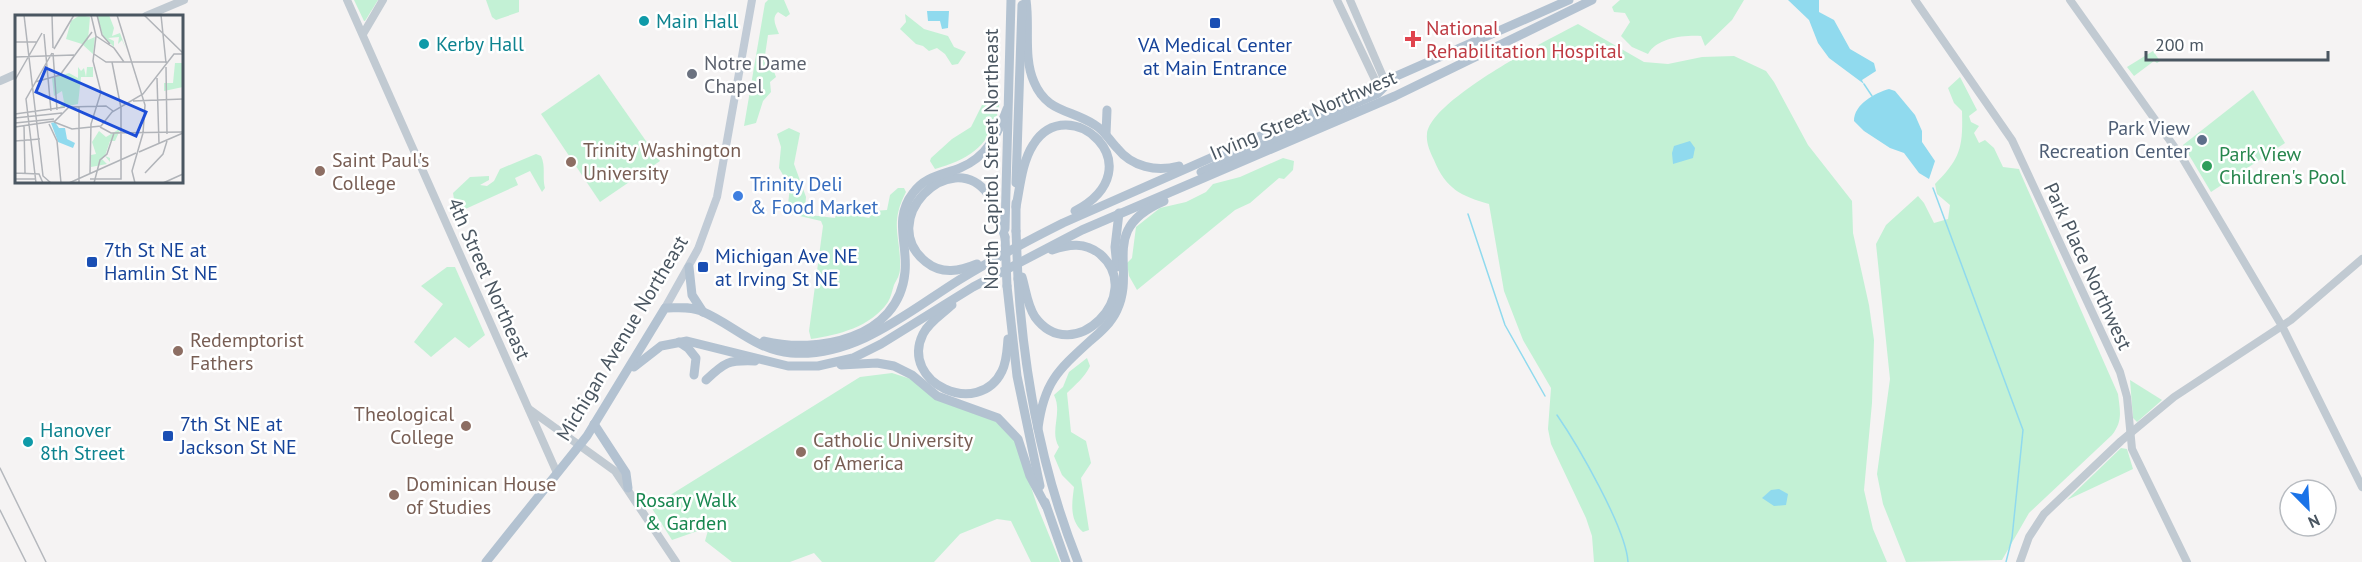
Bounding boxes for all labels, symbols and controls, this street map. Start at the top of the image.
place label: Main Hall [656,8,739,34]
marker: Main Hall [637,14,651,28]
inset map [15,15,183,183]
place label: National Rehabilitation Hospital [1426,15,1623,64]
marker: VA Medical Center at Main Entrance [1208,16,1222,30]
scale bar [2146,24,2328,62]
street label: North Capitol Street Northeast [978,28,1004,290]
marker: National Rehabilitation Hospital [1404,30,1422,48]
place label: Kerby Hall [436,31,524,57]
place label: VA Medical Center at Main Entrance [1137,32,1292,81]
text: 200 m [2155,33,2204,56]
marker: Kerby Hall [417,37,431,51]
place label: Notre Dame Chapel [704,50,807,99]
street label: Irving Street Northwest [1206,64,1400,166]
marker: Notre Dame Chapel [685,67,699,81]
place label: Park View Recreation Center [2039,115,2190,164]
marker: Park View Recreation Center [2195,133,2209,147]
place label: Trinity Washington University [583,137,741,186]
place label: Park View Children's Pool [2219,141,2346,190]
place label: Saint Paul's College [332,147,430,196]
marker: Trinity Washington University [564,155,578,169]
marker: Park View Children's Pool [2200,159,2214,173]
marker: Saint Paul's College [313,164,327,178]
place label: Trinity Deli & Food Market [750,171,879,220]
street label: Park Place Northwest [2038,178,2138,354]
marker: Trinity Deli & Food Market [731,189,745,203]
street label: 4th Street Northeast [442,194,537,364]
street label: Michigan Avenue Northeast [550,230,694,445]
place label: 7th St NE at Hamlin St NE [104,237,218,286]
place label: Michigan Ave NE at Irving St NE [715,243,858,292]
marker: 7th St NE at Hamlin St NE [85,255,99,269]
marker: Michigan Ave NE at Irving St NE [696,260,710,274]
place label: Redemptorist Fathers [190,327,304,376]
marker: Redemptorist Fathers [171,344,185,358]
place label: Theological College [354,401,454,450]
place label: 7th St NE at Jackson St NE [179,411,297,460]
place label: Hanover 8th Street [40,417,125,466]
marker: Theological College [459,419,473,433]
place label: Catholic University of America [813,427,974,476]
marker: 7th St NE at Jackson St NE [161,429,175,443]
marker: Hanover 8th Street [21,435,35,449]
marker: Catholic University of America [794,445,808,459]
place label: Dominican House of Studies [406,471,556,520]
north arrow [2278,478,2338,538]
park label: Rosary Walk & Garden [635,487,737,536]
marker: Dominican House of Studies [387,488,401,502]
text: N [2305,510,2323,533]

